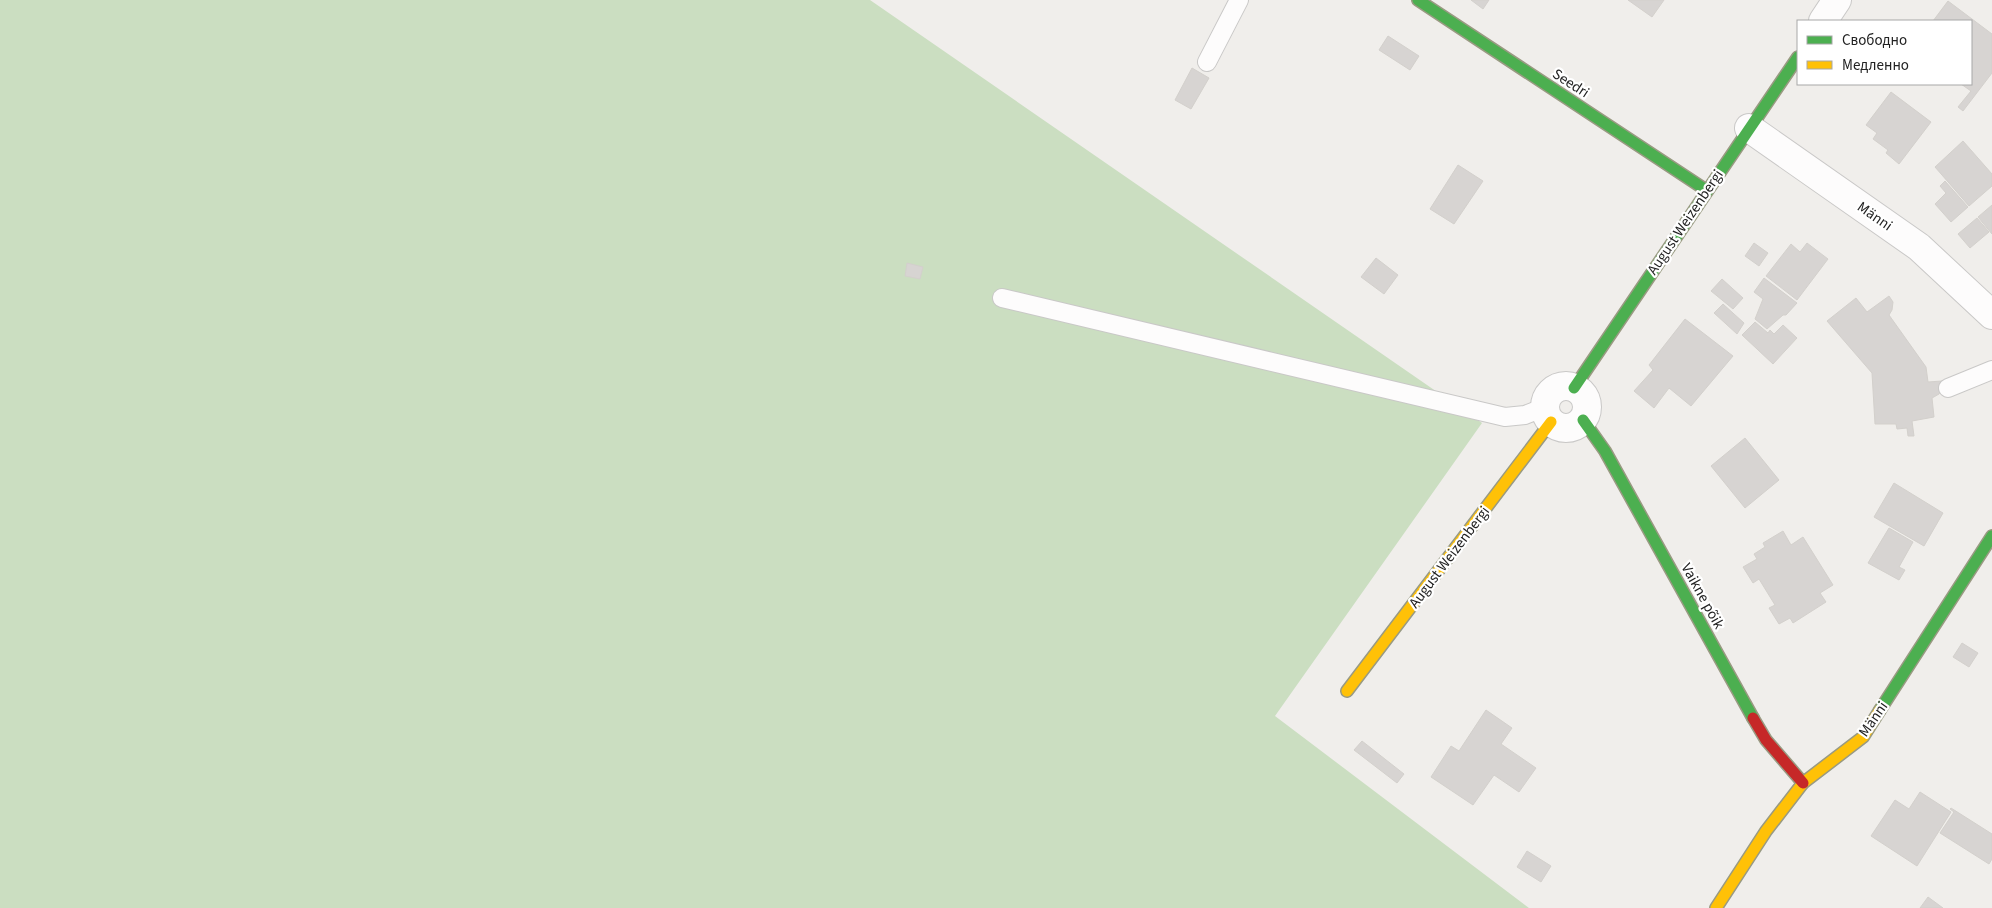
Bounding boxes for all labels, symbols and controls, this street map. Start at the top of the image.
legend [1797,20,1972,85]
text: Свободно [1842,30,1907,51]
text: Медленно [1842,55,1909,76]
street label: Seedri [1548,64,1593,103]
street label: August Weizenbergi [1642,165,1728,279]
street label: Männi [1853,197,1897,236]
street label: August Weizenbergi [1404,502,1495,613]
street label: Vaikne põik [1676,560,1730,633]
street label: Männi [1854,697,1893,741]

